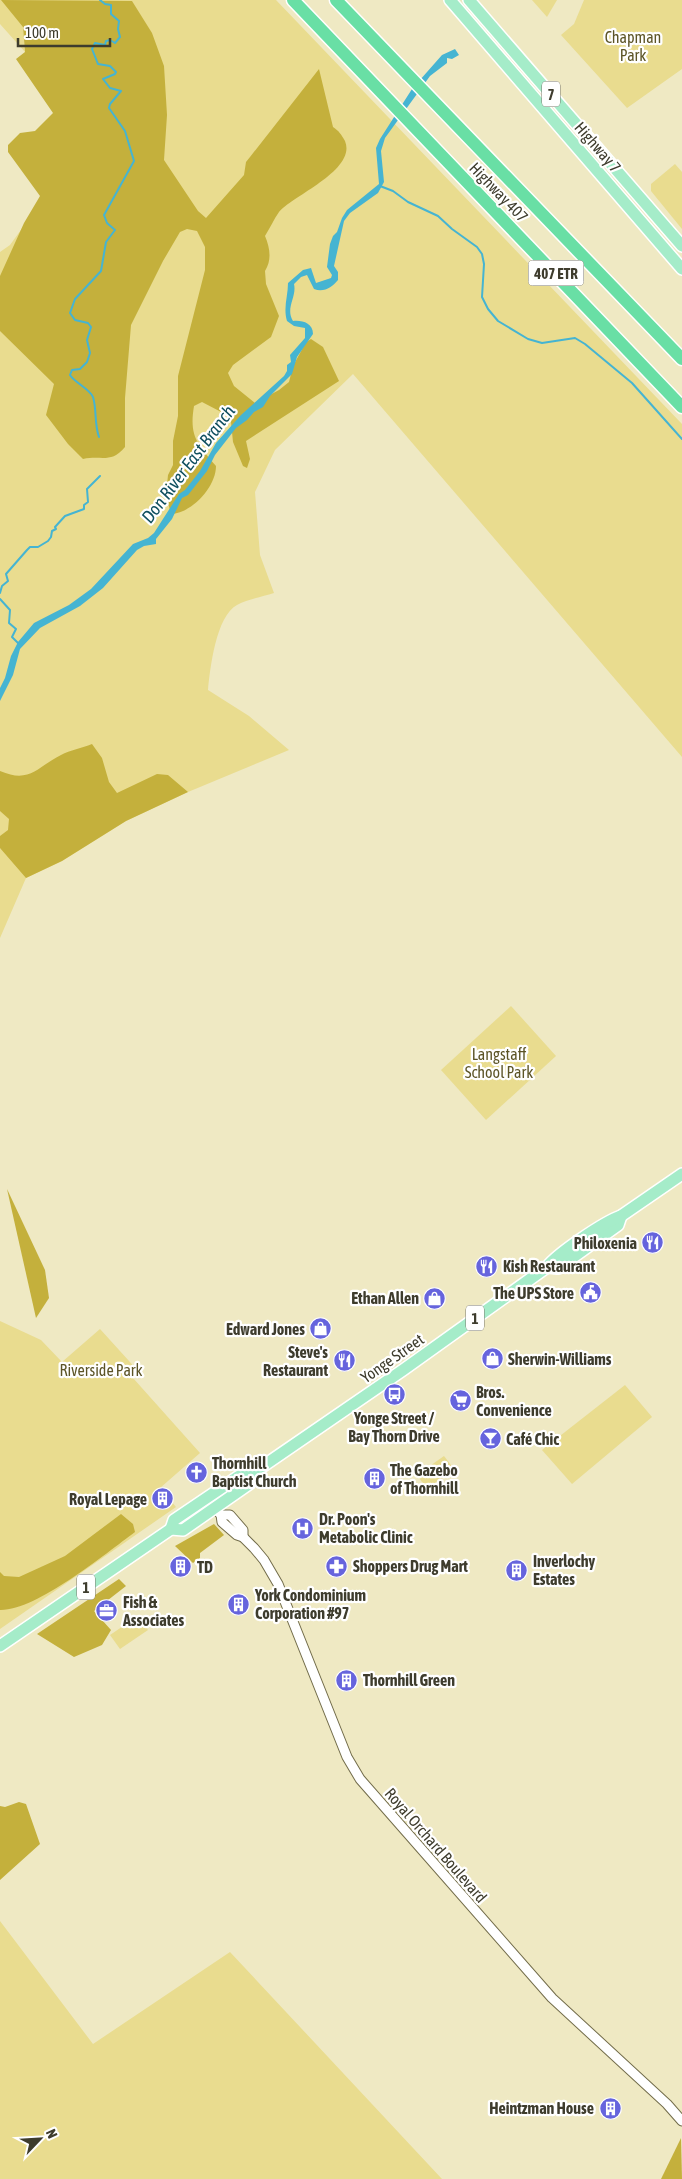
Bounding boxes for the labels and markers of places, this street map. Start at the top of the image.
restaurant icon: Philoxenia [641,1231,665,1255]
place label: Philoxenia [574,1234,637,1252]
restaurant icon: Kish Restaurant [475,1254,499,1278]
place label: Kish Restaurant [503,1257,595,1275]
public building icon: The UPS Store [578,1281,602,1305]
place label: The UPS Store [493,1284,574,1302]
shop icon: Ethan Allen [423,1286,447,1310]
place label: Ethan Allen [351,1289,419,1307]
shop icon: Edward Jones [309,1317,333,1341]
place label: Edward Jones [226,1320,305,1338]
place label: Steve's Restaurant [263,1343,328,1379]
shop icon: Sherwin-Williams [480,1347,504,1371]
restaurant icon: Steve's Restaurant [332,1349,356,1373]
place label: Sherwin-Williams [508,1350,612,1368]
bus stop icon: Yonge Street / Bay Thorn Drive [382,1382,406,1406]
place label: Bros. Convenience [476,1383,552,1419]
supermarket icon: Bros. Convenience [448,1389,472,1413]
place label: Yonge Street / Bay Thorn Drive [348,1409,440,1445]
bar icon: Café Chic [478,1427,502,1451]
place label: Café Chic [506,1430,559,1448]
place label: Thornhill Baptist Church [212,1454,297,1490]
church icon: Thornhill Baptist Church [184,1460,208,1484]
place label: The Gazebo of Thornhill [390,1461,459,1497]
building icon: The Gazebo of Thornhill [362,1467,386,1491]
building icon: Royal Lepage [151,1487,175,1511]
place label: Royal Lepage [69,1490,147,1508]
place label: Dr. Poon's Metabolic Clinic [319,1510,413,1546]
hospital icon: Dr. Poon's Metabolic Clinic [291,1516,315,1540]
place label: Inverlochy Estates [533,1552,596,1588]
pharmacy icon: Shoppers Drug Mart [325,1554,349,1578]
building icon: TD [169,1555,193,1579]
place label: Shoppers Drug Mart [353,1557,468,1575]
place label: TD [197,1558,213,1576]
building icon: Inverlochy Estates [505,1558,529,1582]
place label: York Condominium Corporation #97 [254,1586,366,1622]
building icon: York Condominium Corporation #97 [227,1592,251,1616]
place label: Fish & Associates [122,1593,184,1629]
office icon: Fish & Associates [95,1599,119,1623]
building icon: Thornhill Green [335,1668,359,1692]
place label: Thornhill Green [363,1671,455,1689]
building icon: Heintzman House [598,2096,622,2120]
place label: Heintzman House [489,2099,594,2117]

